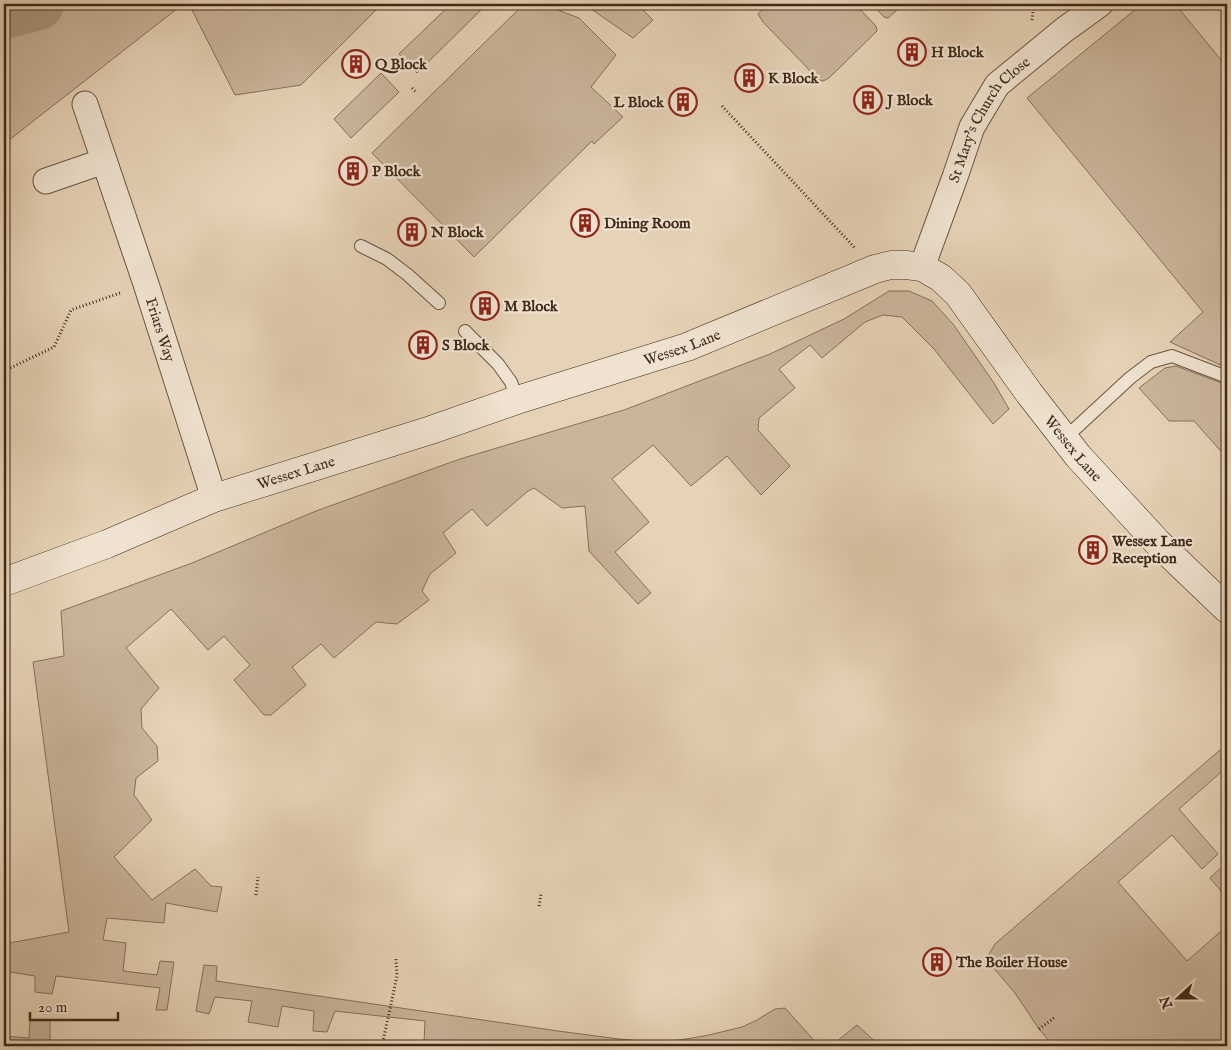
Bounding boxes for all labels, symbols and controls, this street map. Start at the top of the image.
building icon: H Block [897,37,927,67]
place label: H Block [931,43,985,62]
building icon: Q Block [341,49,371,79]
street label: St Mary's Church Close [944,52,1034,185]
place label: Q Block [375,55,428,74]
building icon: K Block [734,63,764,93]
place label: K Block [768,69,820,88]
building icon: J Block [853,85,883,115]
building icon: L Block [668,87,698,117]
place label: J Block [885,91,934,110]
place label: L Block [614,93,665,112]
building icon: P Block [338,156,368,186]
place label: P Block [372,162,421,181]
building icon: Dining Room [570,208,600,238]
place label: Dining Room [604,214,691,233]
building icon: N Block [397,217,427,247]
place label: N Block [430,223,485,242]
building icon: M Block [470,291,500,321]
street label: Friars Way [141,295,180,365]
place label: M Block [504,297,559,316]
street label: Wessex Lane [641,325,723,369]
building icon: S Block [408,330,438,360]
place label: S Block [442,336,490,355]
street label: Wessex Lane [1040,411,1106,486]
street label: Wessex Lane [255,451,337,493]
place label: Wessex Lane Reception [1111,532,1193,568]
building icon: Wessex Lane Reception [1078,535,1108,565]
building icon: The Boiler House [922,947,952,977]
place label: The Boiler House [955,953,1067,972]
north arrow [1154,972,1204,1022]
scale bar [30,990,118,1022]
text: N [1156,993,1178,1012]
text: 20 m [38,998,68,1017]

